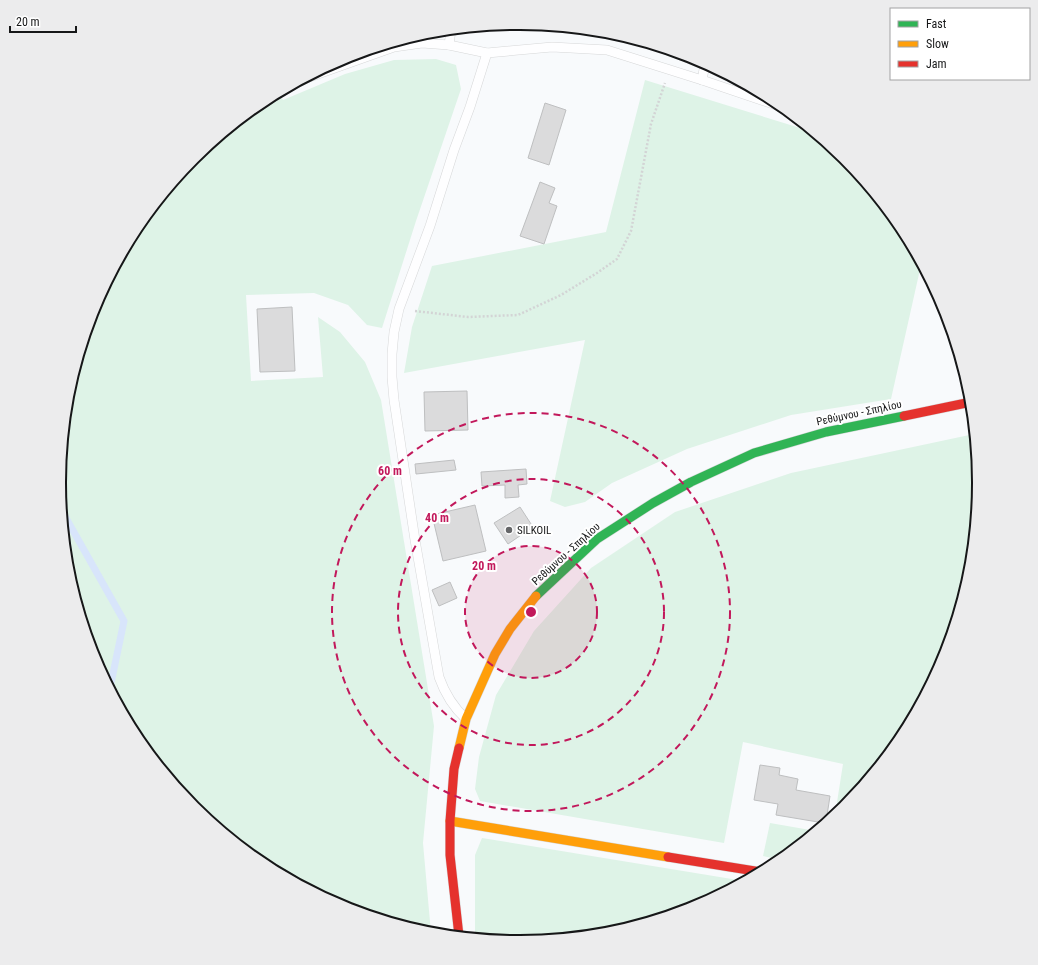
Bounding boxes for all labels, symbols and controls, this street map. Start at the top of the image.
scale bar [10,8,76,34]
legend [890,8,1030,80]
text: 20 m [16,15,40,29]
text: Fast [926,17,947,31]
text: Slow [926,37,949,51]
text: Jam [926,57,947,71]
street label: Ρεθύμνου - Σπηλίου [815,398,903,428]
text: 60 m [378,464,402,478]
text: 40 m [425,511,449,525]
street label: Ρεθύμνου - Σπηλίου [529,520,603,588]
place label: SILKOIL [517,524,551,537]
marker: SILKOIL [504,525,514,535]
text: 20 m [472,559,496,573]
centre of rings [524,605,538,619]

